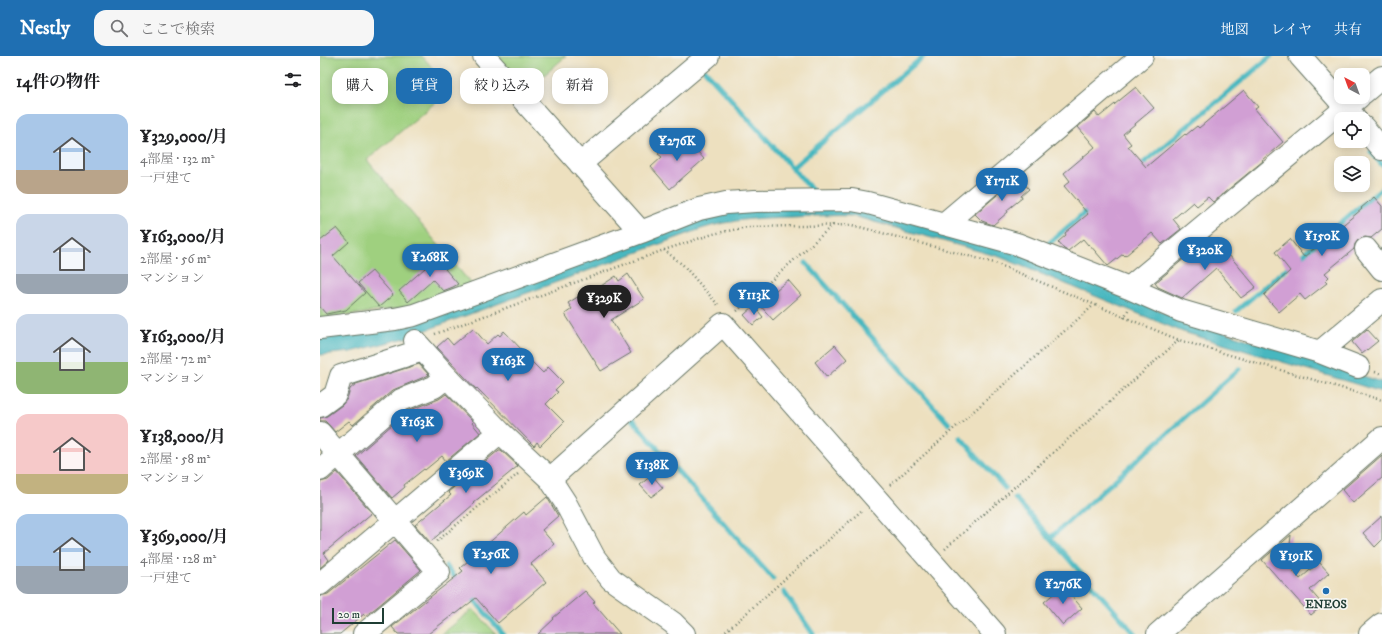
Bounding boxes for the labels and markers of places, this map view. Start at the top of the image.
pin: ¥276K [649,128,705,162]
pin: ¥171K [974,168,1030,202]
pin: ¥150K [1294,223,1350,257]
pin: ¥320K [1177,237,1233,271]
pin: ¥268K [402,244,458,278]
pin: ¥113K [726,282,782,316]
pin: ¥329K [576,285,632,319]
pin: ¥163K [480,348,536,382]
pin: ¥163K [389,409,445,443]
pin: ¥138K [624,452,680,486]
pin: ¥369K [438,460,494,494]
pin: ¥256K [463,541,519,575]
pin: ¥191K [1268,543,1324,577]
pin: ¥276K [1035,571,1091,605]
marker: ENEOS [1321,586,1331,596]
place label: ENEOS [1305,597,1347,612]

